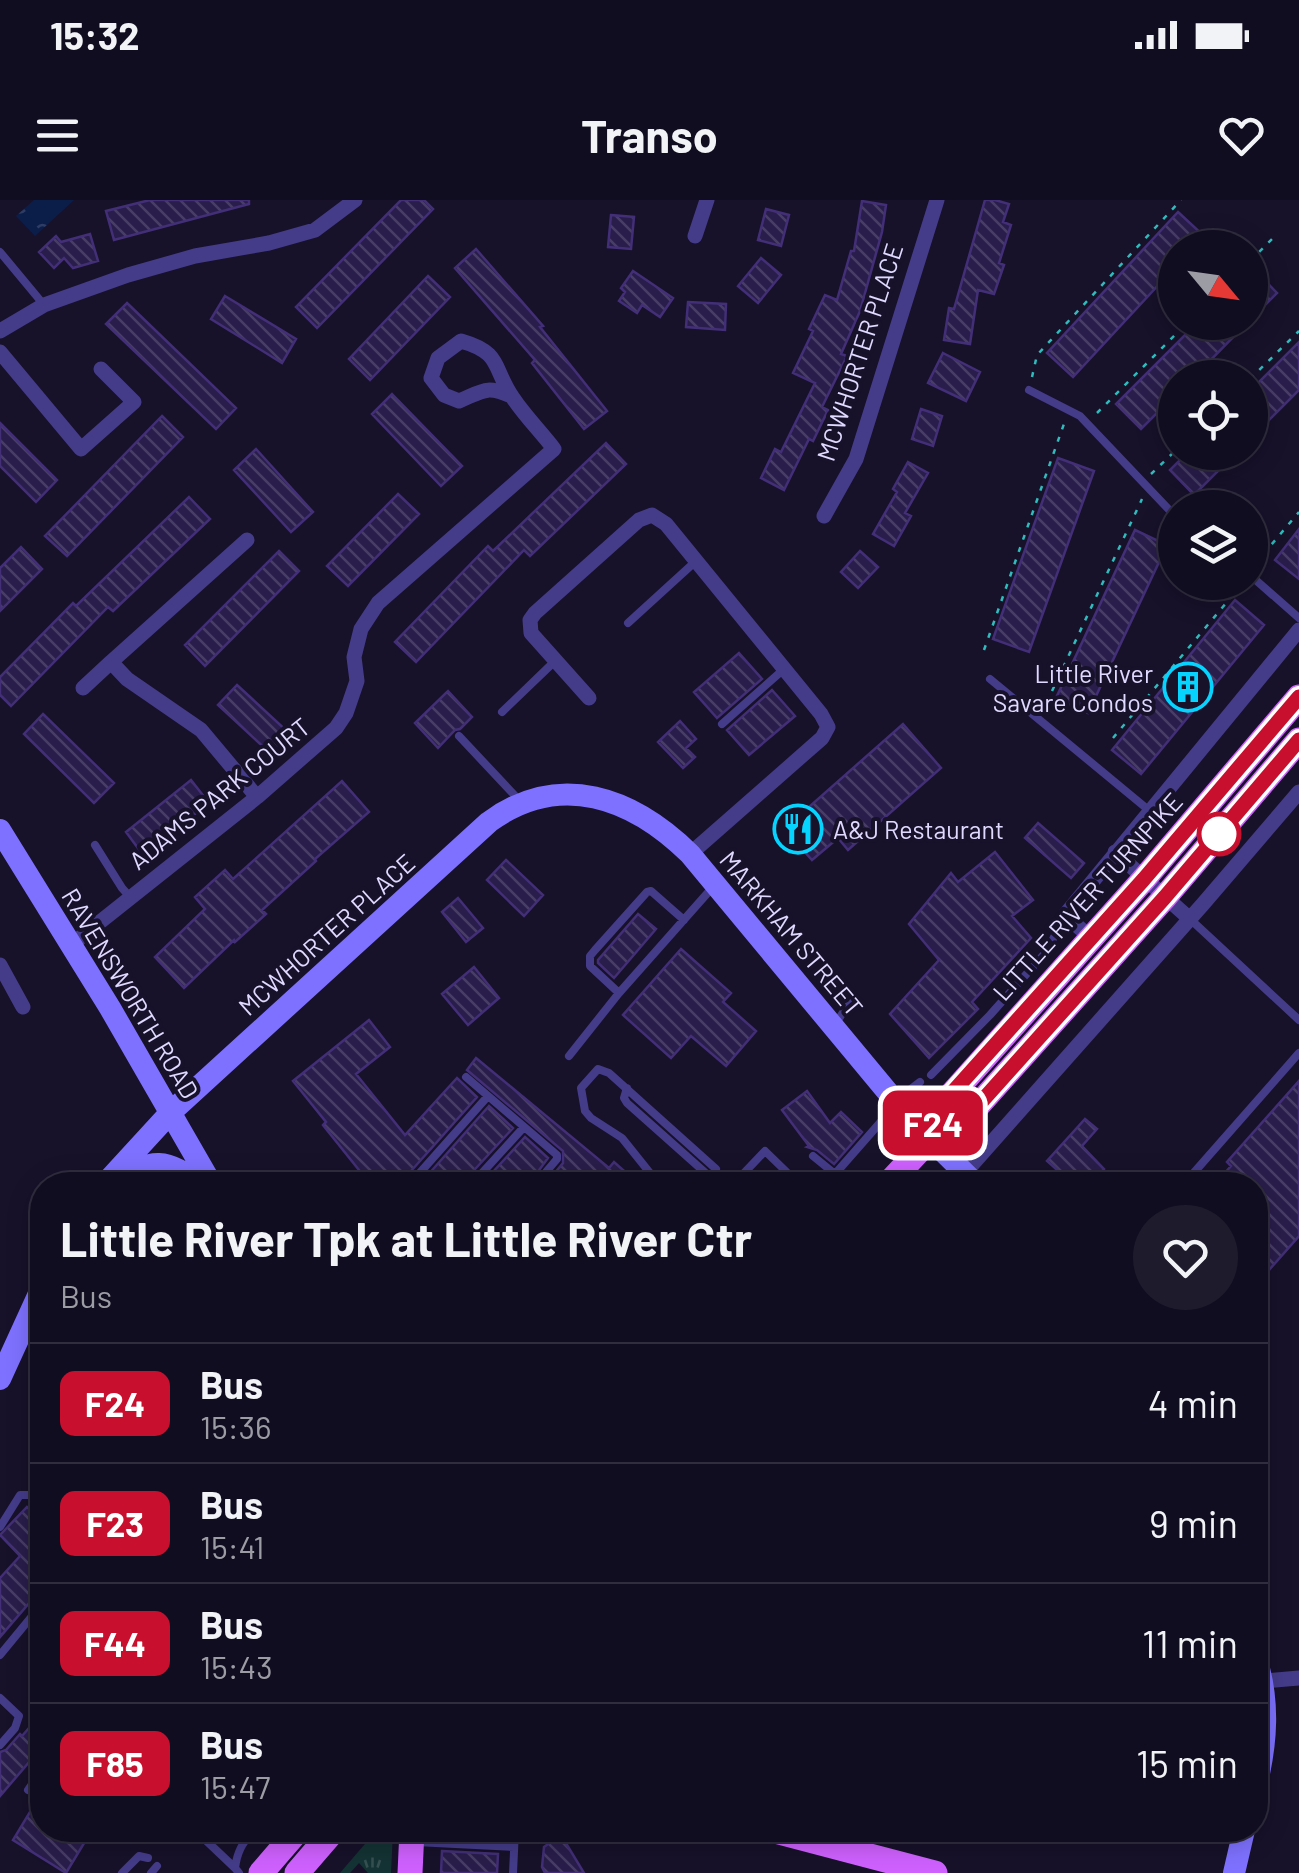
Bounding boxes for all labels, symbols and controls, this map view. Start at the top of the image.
text: 15:32 [50,12,140,58]
icon: menu [30,108,85,163]
text: Transo [581,108,718,162]
icon: heart [1214,108,1269,163]
north arrow [1158,230,1268,340]
map controls [1158,230,1268,600]
street label: MCWHORTER PLACE [810,239,908,465]
button: locate [1158,360,1268,470]
button: layers [1158,490,1268,600]
place label: Little River Savare Condos [993,658,1153,717]
building icon: Little River Savare Condos [1162,661,1214,713]
street label: ADAMS PARK COURT [122,711,316,875]
street label: LITTLE RIVER TURNPIKE [986,786,1188,1006]
restaurant icon: A&J Restaurant [772,803,824,855]
unlabelled marker [1198,813,1240,855]
place label: A&J Restaurant [833,814,1004,844]
street label: MARKHAM STREET [714,844,870,1022]
street label: MCWHORTER PLACE [232,847,420,1021]
street label: RAVENSWORTH ROAD [56,882,206,1104]
line badge: F24 [876,1090,990,1156]
text: F24 [903,1102,963,1144]
button: heart [1133,1205,1238,1310]
text: Little River Tpk at Little River Ctr [60,1209,752,1267]
text: Bus [60,1276,112,1314]
text: Bus [200,1361,263,1407]
text: 4 min [1148,1380,1238,1426]
text: F24 [85,1382,145,1424]
text: 15:36 [200,1407,271,1445]
text: Bus [200,1481,263,1527]
text: 9 min [1149,1500,1238,1546]
text: F23 [86,1502,144,1544]
text: 15:41 [200,1527,264,1565]
text: Bus [200,1601,263,1647]
text: 11 min [1142,1620,1238,1666]
text: F44 [84,1622,146,1664]
text: 15:43 [200,1647,273,1685]
text: Bus [200,1721,263,1767]
text: 15 min [1136,1740,1238,1786]
text: F85 [86,1742,144,1784]
text: 15:47 [200,1767,270,1805]

